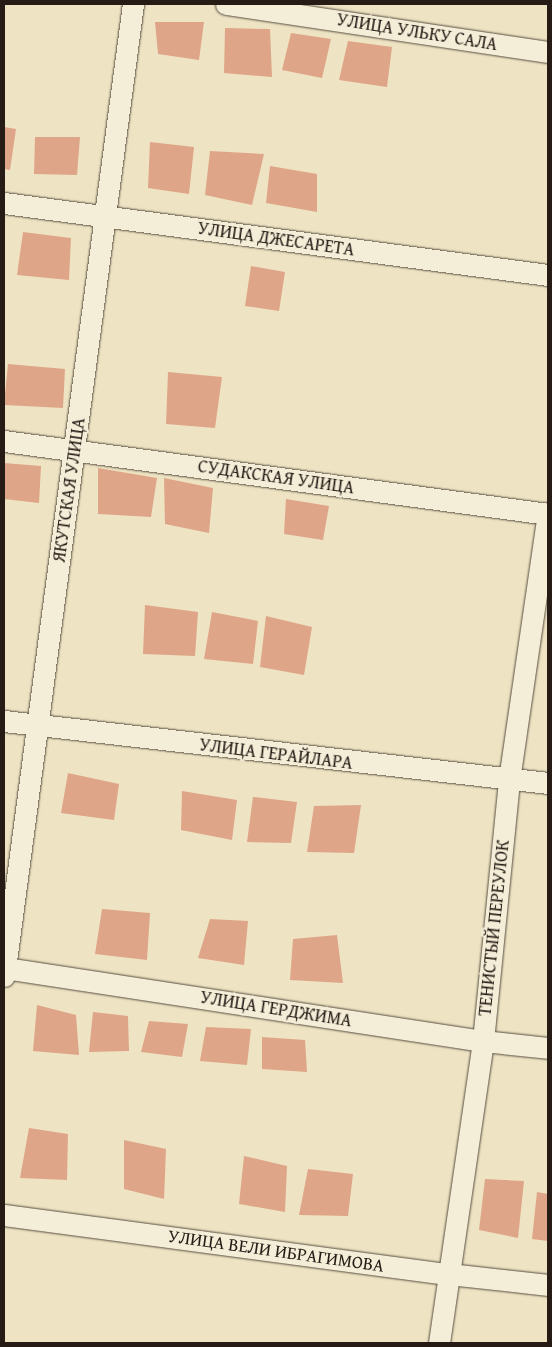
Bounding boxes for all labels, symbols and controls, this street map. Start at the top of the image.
street label: УЛИЦА УЛЬКУ САЛА [335,9,499,55]
street label: УЛИЦА ДЖЕСАРЕТА [196,217,356,261]
street label: ЯКУТСКАЯ УЛИЦА [48,416,90,564]
street label: СУДАКСКАЯ УЛИЦА [196,455,356,499]
street label: УЛИЦА ГЕРАЙЛАРА [198,734,354,774]
street label: ТЕНИСТЫЙ ПЕРЕУЛОК [474,839,514,1017]
street label: УЛИЦА ГЕРДЖИМА [199,986,353,1032]
street label: УЛИЦА ВЕЛИ ИБРАГИМОВА [167,1225,385,1277]

